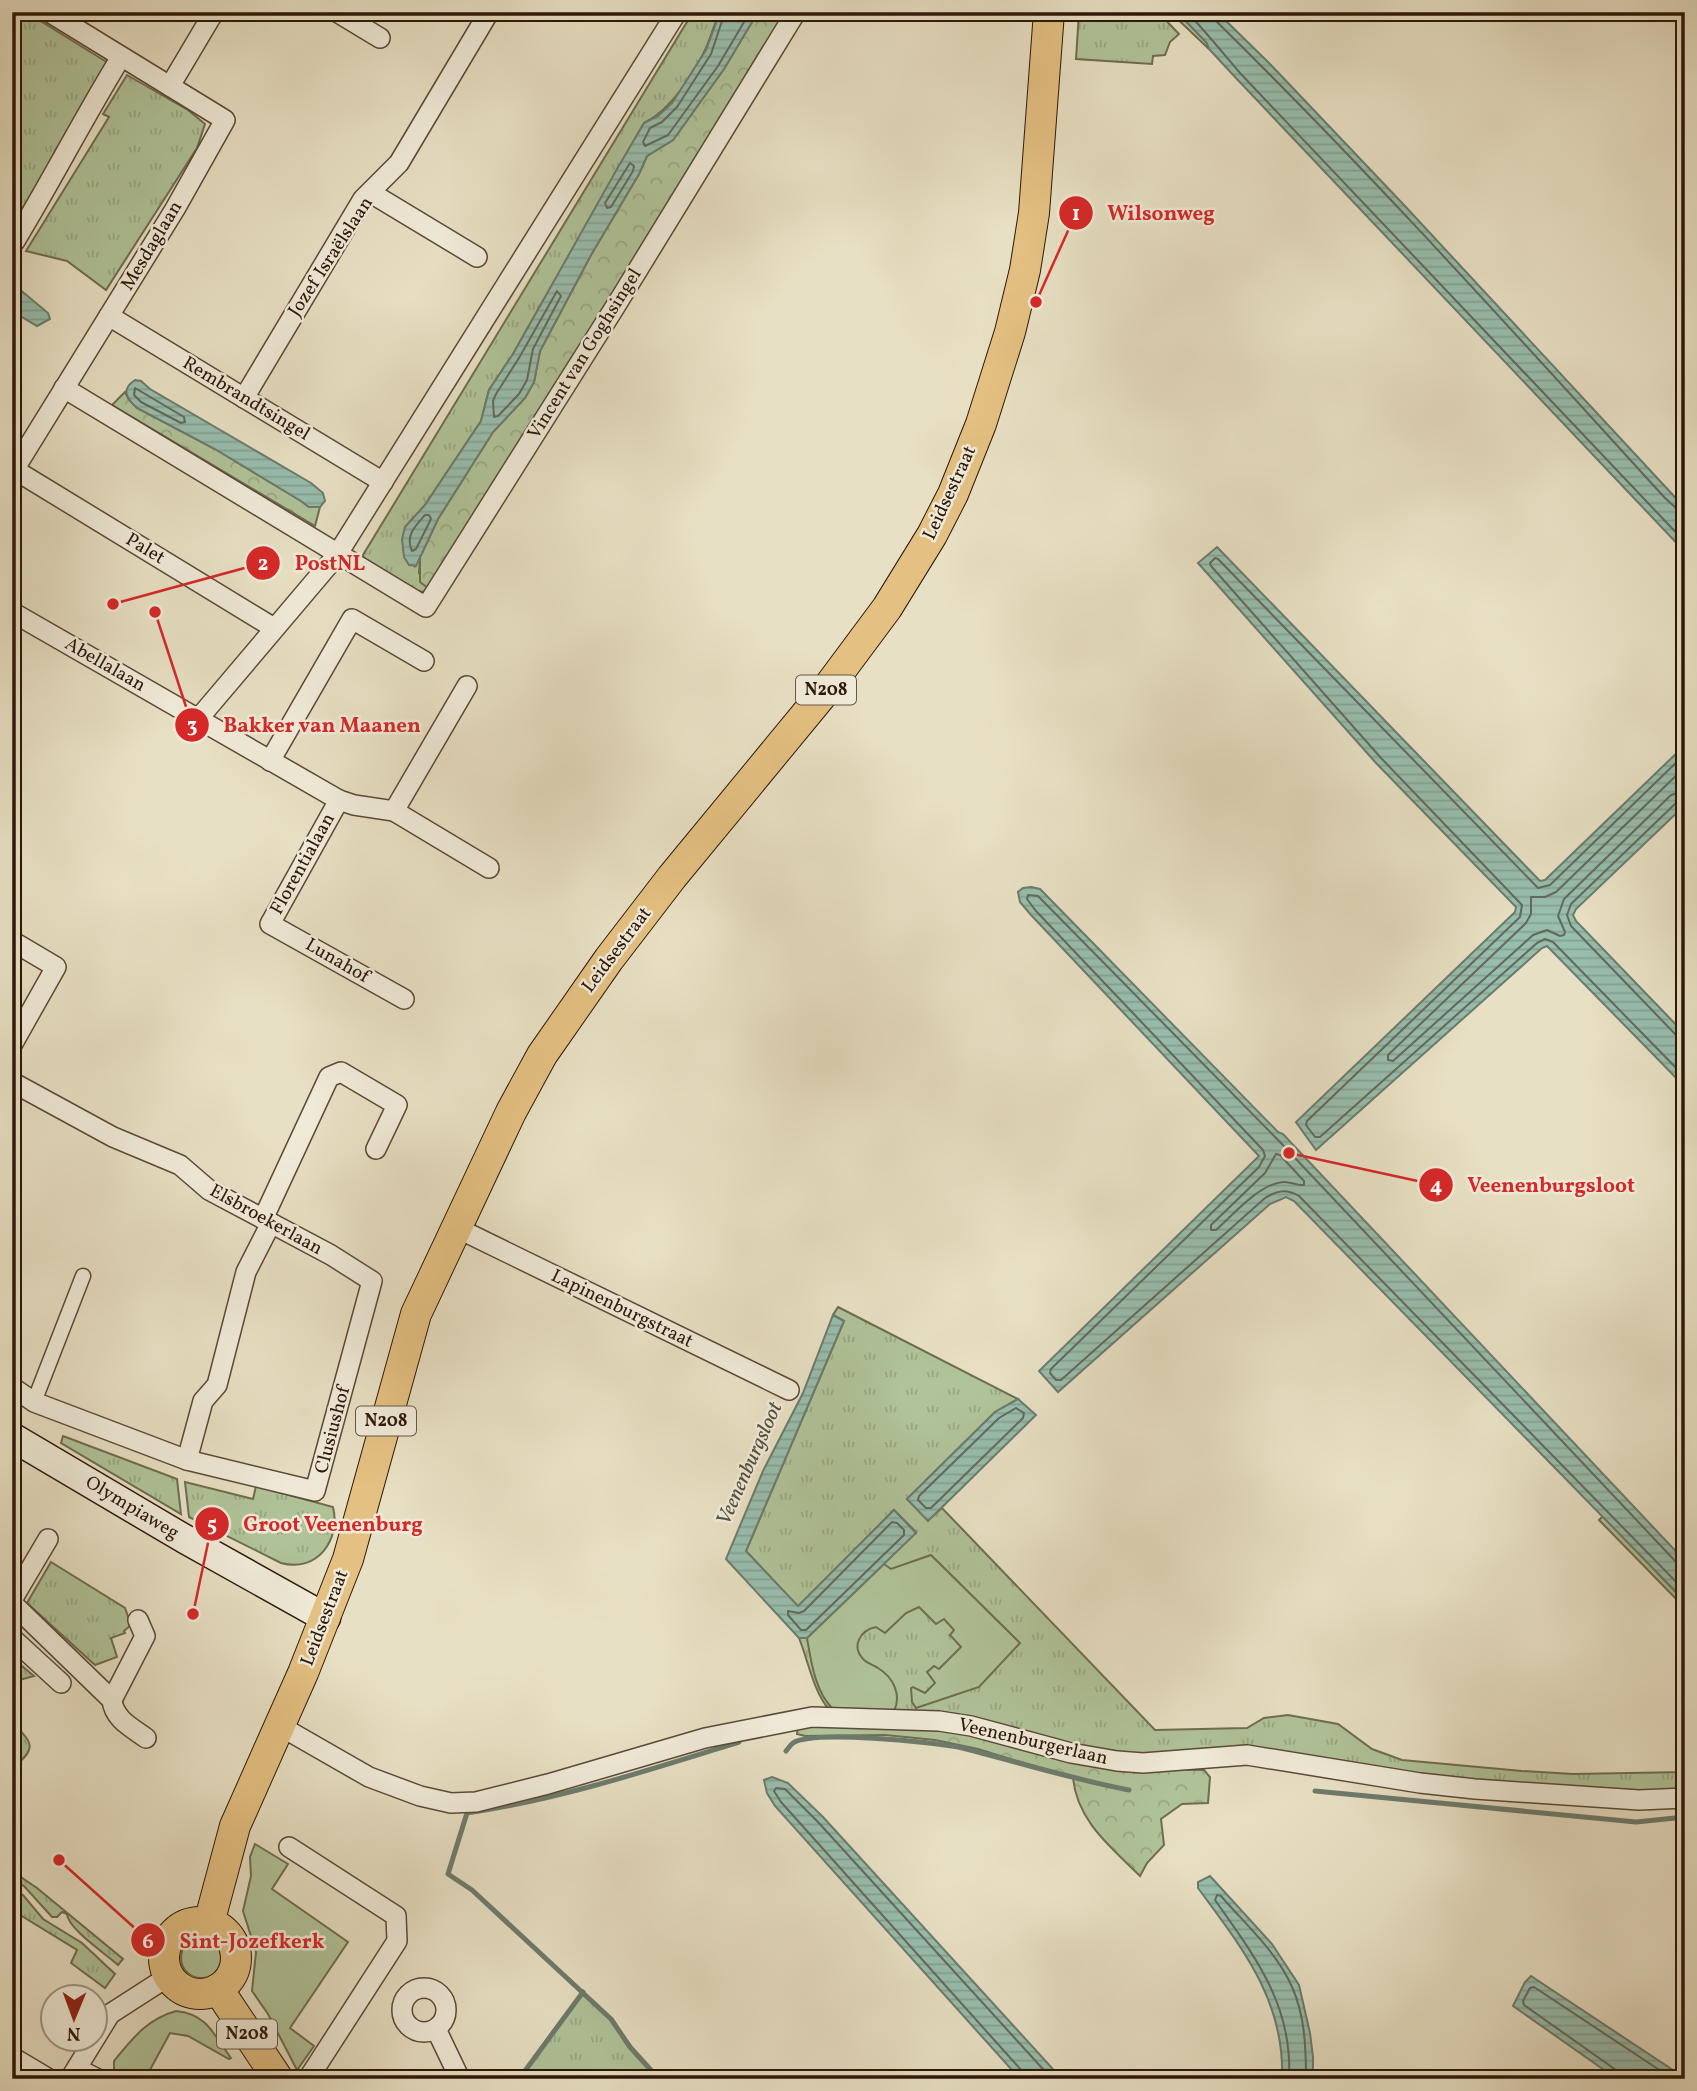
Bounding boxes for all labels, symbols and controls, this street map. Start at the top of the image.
street label: Jozef Israëlslaan [282,192,380,322]
callout: Wilsonweg [1058,192,1229,234]
street label: Mesdaglaan [115,196,189,296]
text: 1 [1072,200,1080,229]
text: Wilsonweg [1107,200,1215,229]
street label: Vincent van Goghsingel [522,263,648,444]
street label: Rembrandtsingel [177,351,315,448]
street label: Leidsestraat [917,441,983,544]
street label: Palet [120,527,170,571]
callout: PostNL [246,542,379,584]
text: 2 [258,550,268,579]
text: PostNL [295,550,365,579]
street label: Abellalaan [60,631,150,699]
road number: N208 [796,676,856,704]
callout: Bakker van Maanen [175,704,435,746]
text: 3 [187,712,197,741]
text: Bakker van Maanen [223,712,421,741]
street label: Florentialaan [264,808,342,920]
street label: Leidsestraat [576,901,658,998]
street label: Lunahof [300,932,375,991]
callout: Veenenburgsloot [1419,1164,1649,1206]
text: 4 [1430,1172,1443,1201]
text: Veenenburgsloot [1467,1172,1635,1201]
street label: Elsbroekerlaan [205,1178,327,1262]
street label: Lapinenburgstraat [547,1263,698,1355]
street label: Clusiushof [309,1382,358,1477]
water label: Veenenburgsloot [710,1396,791,1530]
road number: N208 [356,1406,416,1436]
street label: Olympiaweg [80,1470,184,1546]
callout: Groot Veenenburg [194,1503,437,1545]
text: 5 [207,1511,217,1540]
text: Groot Veenenburg [243,1511,423,1540]
street label: Leidsestraat [295,1566,355,1670]
street label: Veenenburgerlaan [956,1712,1110,1772]
callout: Sint-Jozefkerk [131,1919,339,1961]
text: 6 [142,1928,154,1957]
text: Sint-Jozefkerk [180,1928,325,1957]
north arrow [38,1982,108,2052]
text: N [66,2020,81,2046]
road number: N208 [217,2020,277,2048]

